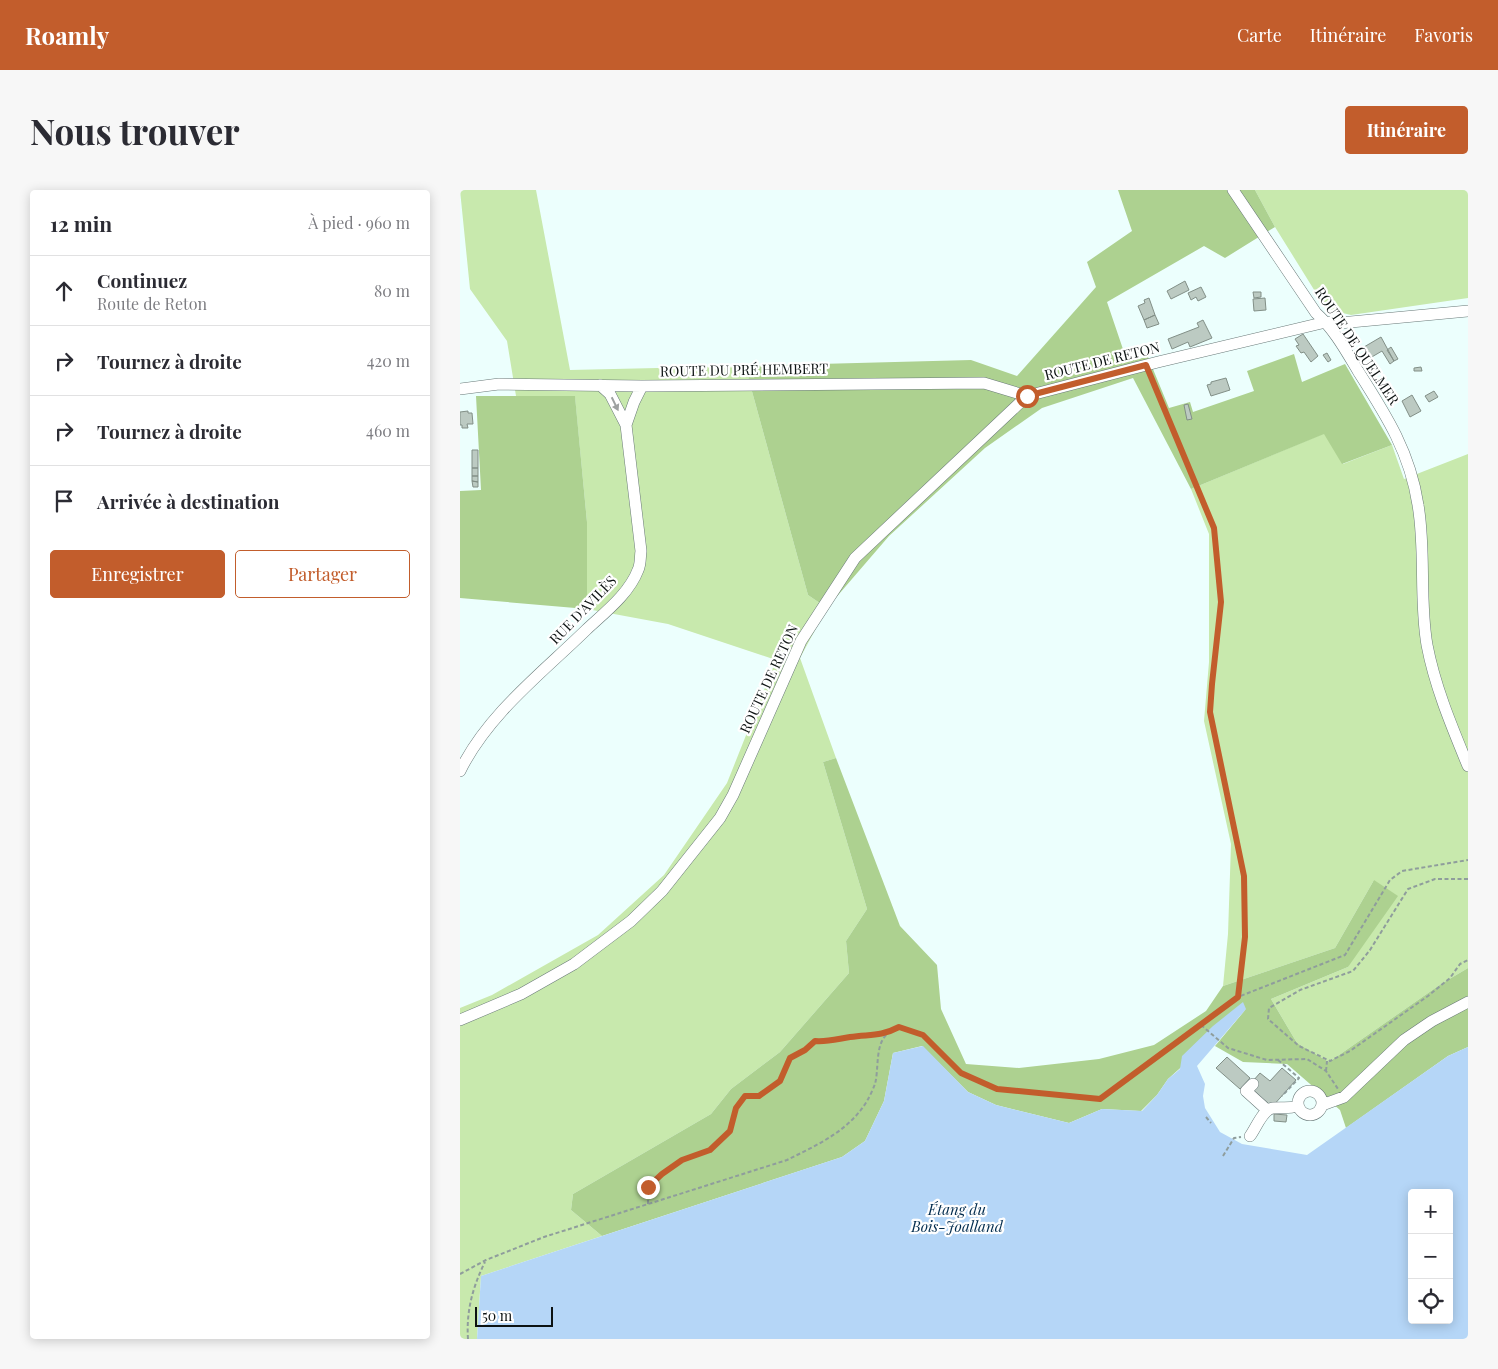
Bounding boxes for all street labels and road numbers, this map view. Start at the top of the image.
street label: ROUTE DE QUELMER [1311,283,1404,409]
street label: ROUTE DE RETON [1042,337,1162,384]
street label: ROUTE DU PRÉ HEMBERT [660,359,828,380]
street label: RUE D'AVILÈS [545,571,620,648]
street label: ROUTE DE RETON [735,621,802,736]

